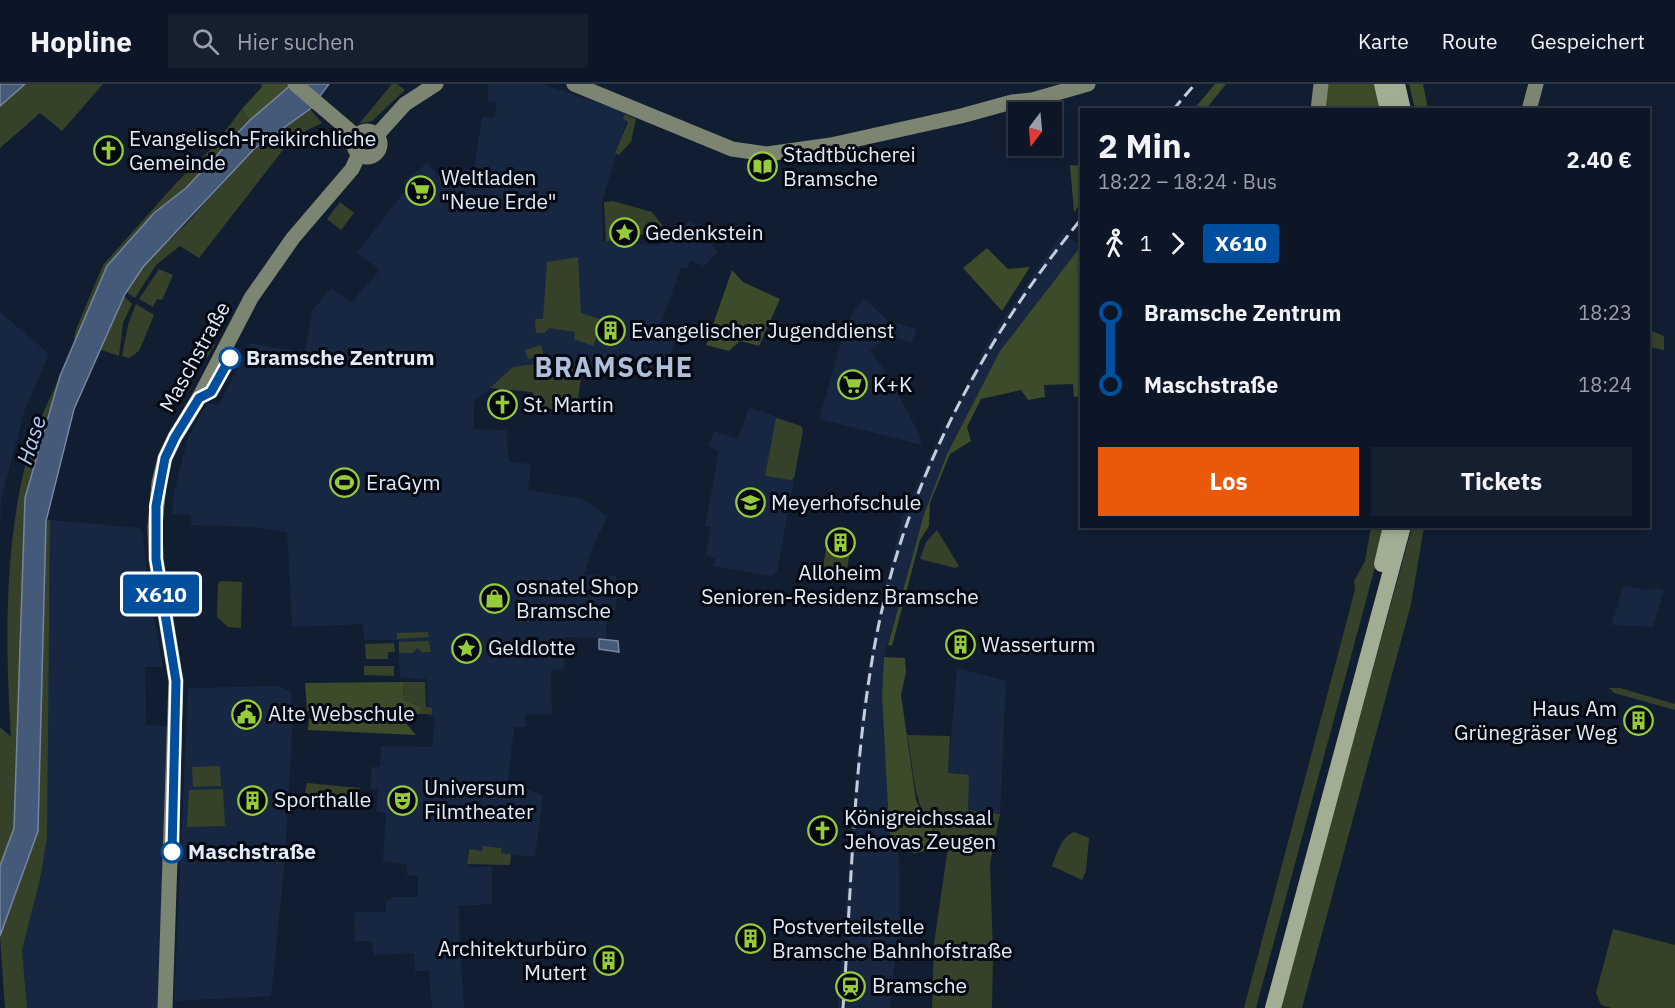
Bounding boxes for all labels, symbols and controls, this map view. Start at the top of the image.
search box [168,14,588,68]
text: Hopline [30,23,132,60]
icon: search [189,25,222,58]
text: Hier suchen [237,27,355,56]
text: Karte [1358,27,1409,55]
text: Route [1442,27,1498,55]
text: Gespeichert [1531,27,1645,55]
north arrow [1008,102,1062,156]
map controls [1008,102,1062,156]
place label: Evangelisch-Freikirchliche Gemeinde [129,124,376,176]
text: 2 Min. [1098,124,1192,167]
church icon: Evangelisch-Freikirchliche Gemeinde [92,135,124,167]
place label: Stadtbücherei Bramsche [783,140,916,192]
text: 2.40 € [1567,145,1632,174]
library icon: Stadtbücherei Bramsche [746,151,778,183]
place label: Weltladen "Neue Erde" [441,163,557,215]
text: 18:22 – 18:24 · Bus [1098,168,1277,195]
supermarket icon: Weltladen "Neue Erde" [404,174,436,206]
place icon: Gedenkstein [608,217,640,249]
place label: Gedenkstein [645,218,764,246]
icon: walk [1098,227,1131,260]
icon: forward [1161,227,1194,260]
text: X610 [1215,229,1267,257]
text: 1 [1140,230,1152,257]
street label: Maschstraße [152,296,236,417]
text: Bramsche Zentrum [1144,298,1341,327]
text: 18:23 [1578,299,1632,326]
building icon: Evangelischer Jugenddienst [594,315,626,347]
place label: Evangelischer Jugenddienst [631,316,894,344]
place label: Bramsche Zentrum [246,343,434,371]
marker: Bramsche Zentrum [219,347,241,369]
district label: BRAMSCHE [534,349,694,384]
supermarket icon: K+K [836,369,868,401]
place label: K+K [873,370,912,398]
text: Maschstraße [1144,370,1278,399]
text: 18:24 [1578,371,1632,398]
church icon: St. Martin [486,389,518,421]
place label: St. Martin [523,390,614,418]
water label: Hase [9,412,52,468]
button: Los [1098,447,1359,516]
button: Tickets [1371,447,1632,516]
sports icon: EraGym [329,467,361,499]
place label: EraGym [366,468,441,496]
school or university icon: Meyerhofschule [734,487,766,519]
place label: Meyerhofschule [771,488,921,516]
building icon: Alloheim Senioren-Residenz Bramsche [824,526,856,558]
place label: Alloheim Senioren-Residenz Bramsche [701,558,979,610]
place label: osnatel Shop Bramsche [516,572,639,624]
line badge: X610 [119,574,203,614]
text: X610 [135,580,187,608]
shop icon: osnatel Shop Bramsche [479,583,511,615]
building icon: Wasserturm [944,629,976,661]
place label: Wasserturm [981,630,1096,658]
place icon: Geldlotte [451,632,483,664]
place label: Geldlotte [488,633,576,661]
place label: Haus Am Grünegräser Weg [1454,694,1617,746]
public building icon: Alte Webschule [231,698,263,730]
place label: Alte Webschule [268,699,415,727]
building icon: Haus Am Grünegräser Weg [1622,705,1654,737]
place label: Universum Filmtheater [424,773,534,825]
building icon: Sporthalle [237,784,269,816]
theatre icon: Universum Filmtheater [387,784,419,816]
place label: Sporthalle [274,785,371,813]
place label: Königreichssaal Jehovas Zeugen [844,803,996,855]
church icon: Königreichssaal Jehovas Zeugen [807,814,839,846]
place label: Maschstraße [188,837,316,865]
marker: Maschstraße [161,841,183,863]
place label: Postverteilstelle Bramsche Bahnhofstraße [772,912,1013,964]
building icon: Postverteilstelle Bramsche Bahnhofstraße [735,923,767,955]
place label: Architekturbüro Mutert [438,934,587,986]
building icon: Architekturbüro Mutert [592,945,624,977]
station icon: Bramsche [835,970,867,1002]
place label: Bramsche [872,971,967,999]

